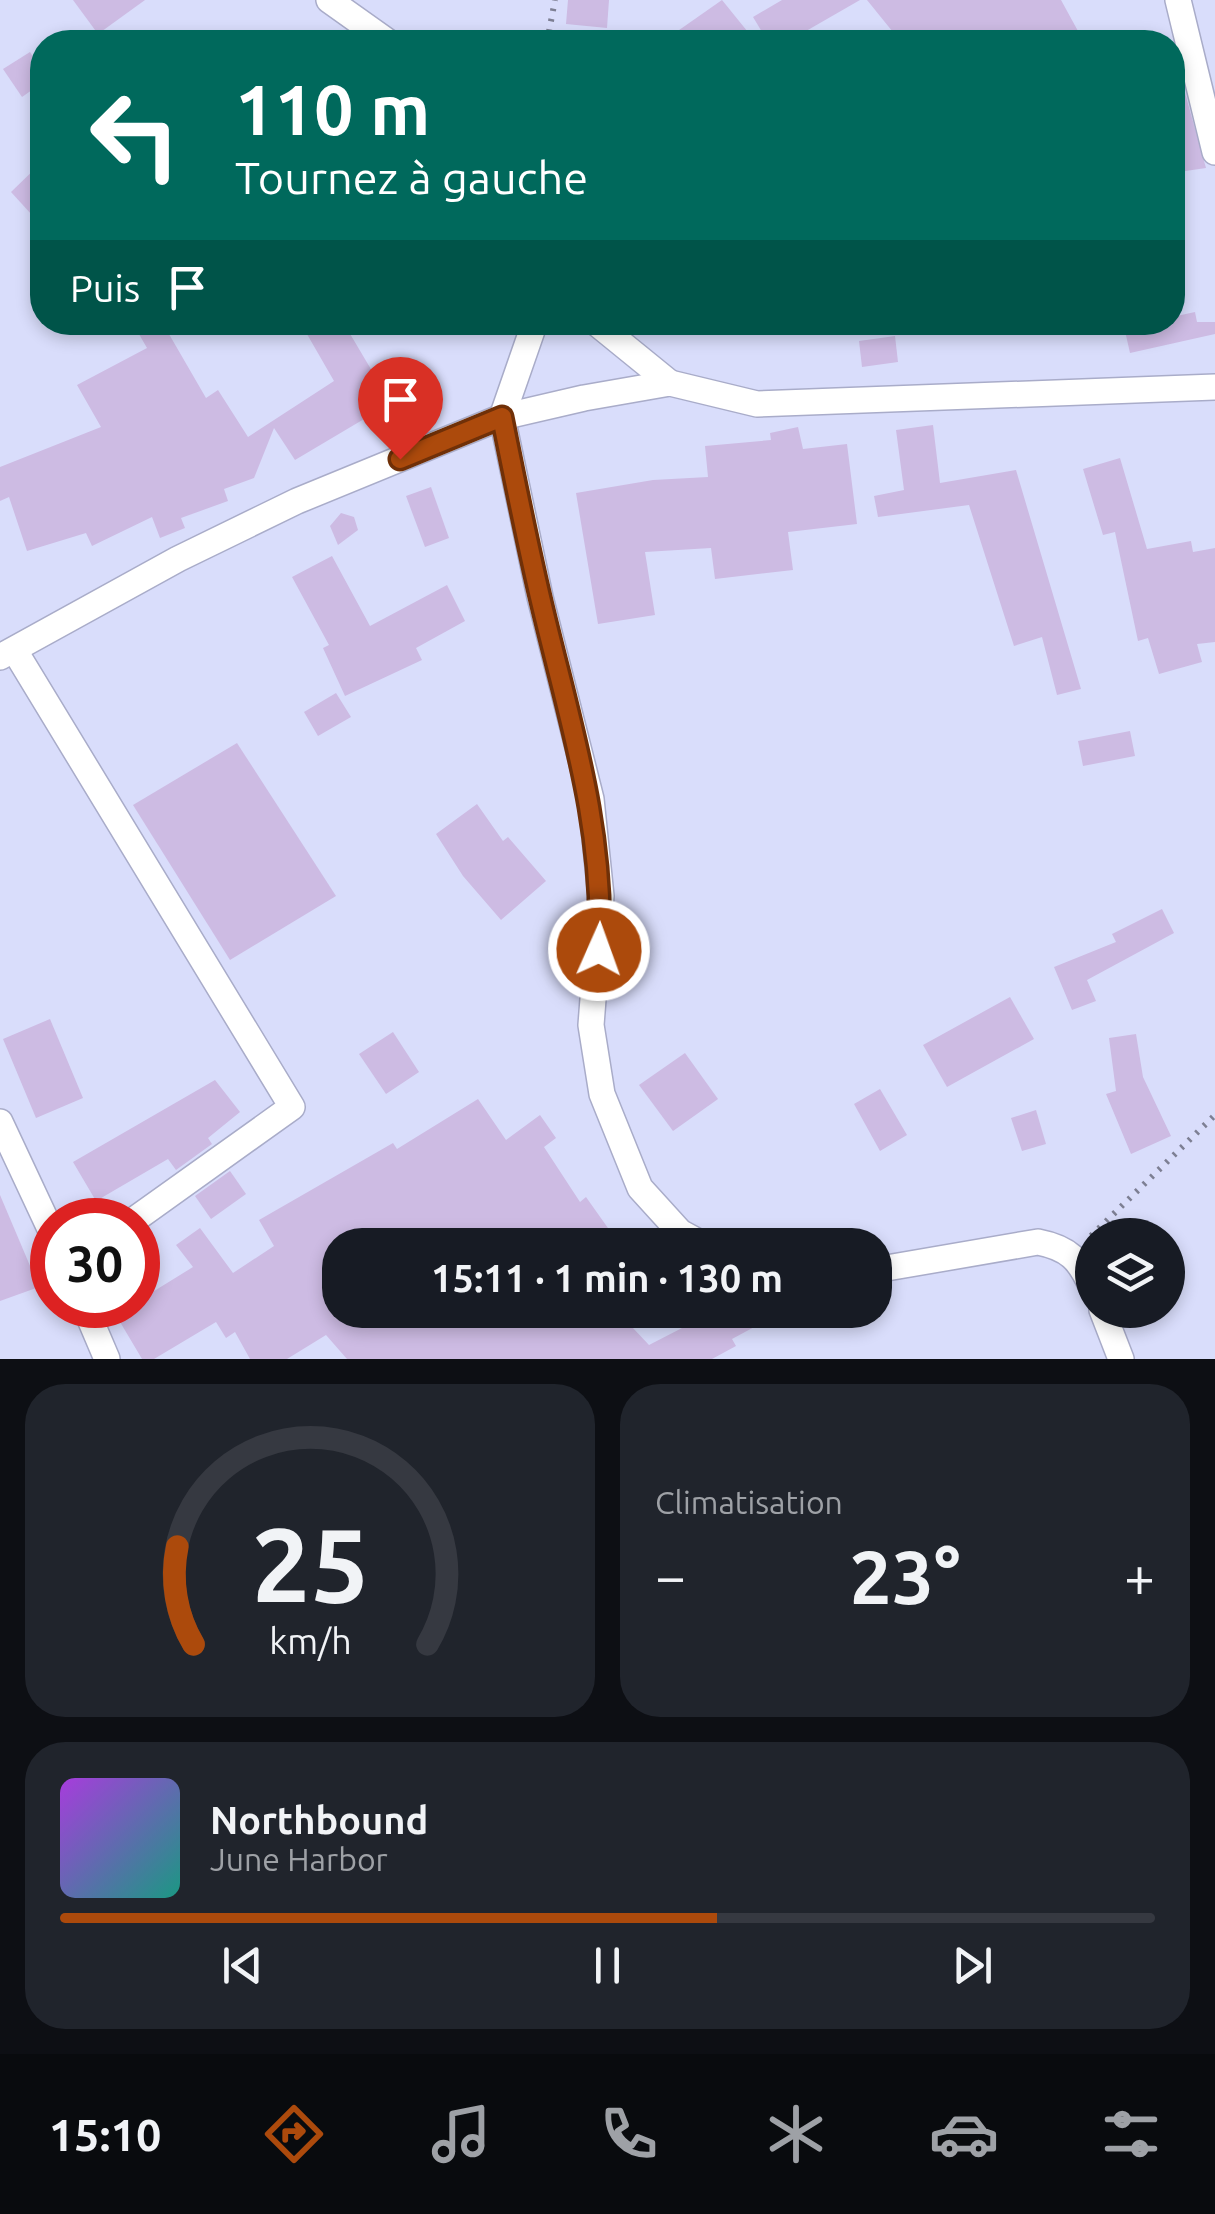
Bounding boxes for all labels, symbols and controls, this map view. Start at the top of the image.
icon: left [70,70,200,200]
text: 110 m [235,70,430,148]
text: Tournez à gauche [235,152,588,203]
icon: arrive [160,260,215,315]
text: Puis [70,267,140,309]
pin [358,357,443,460]
icon: arrive [373,372,428,427]
position arrow [547,898,651,1002]
speed limit sign: 30 [30,1198,160,1328]
map controls [1075,1218,1185,1328]
button: layers [1075,1218,1185,1328]
text: 15:11 · 1 min · 130 m [431,1257,783,1299]
text: Climatisation [655,1484,843,1520]
text: 25 [251,1505,369,1622]
text: 23° [849,1534,961,1618]
text: − [655,1545,686,1606]
text: + [1124,1545,1155,1606]
text: km/h [269,1621,351,1661]
text: Northbound [210,1799,428,1841]
text: June Harbor [210,1841,388,1877]
icon: previous [215,1938,270,1993]
icon: pause [580,1938,635,1993]
icon: next [945,1938,1000,1993]
icon: directions [259,2099,329,2169]
icon: music [426,2099,496,2169]
icon: phone [594,2099,664,2169]
icon: climate [761,2099,831,2169]
icon: car [929,2099,999,2169]
icon: filters [1096,2099,1166,2169]
text: 15:10 [49,2109,161,2160]

